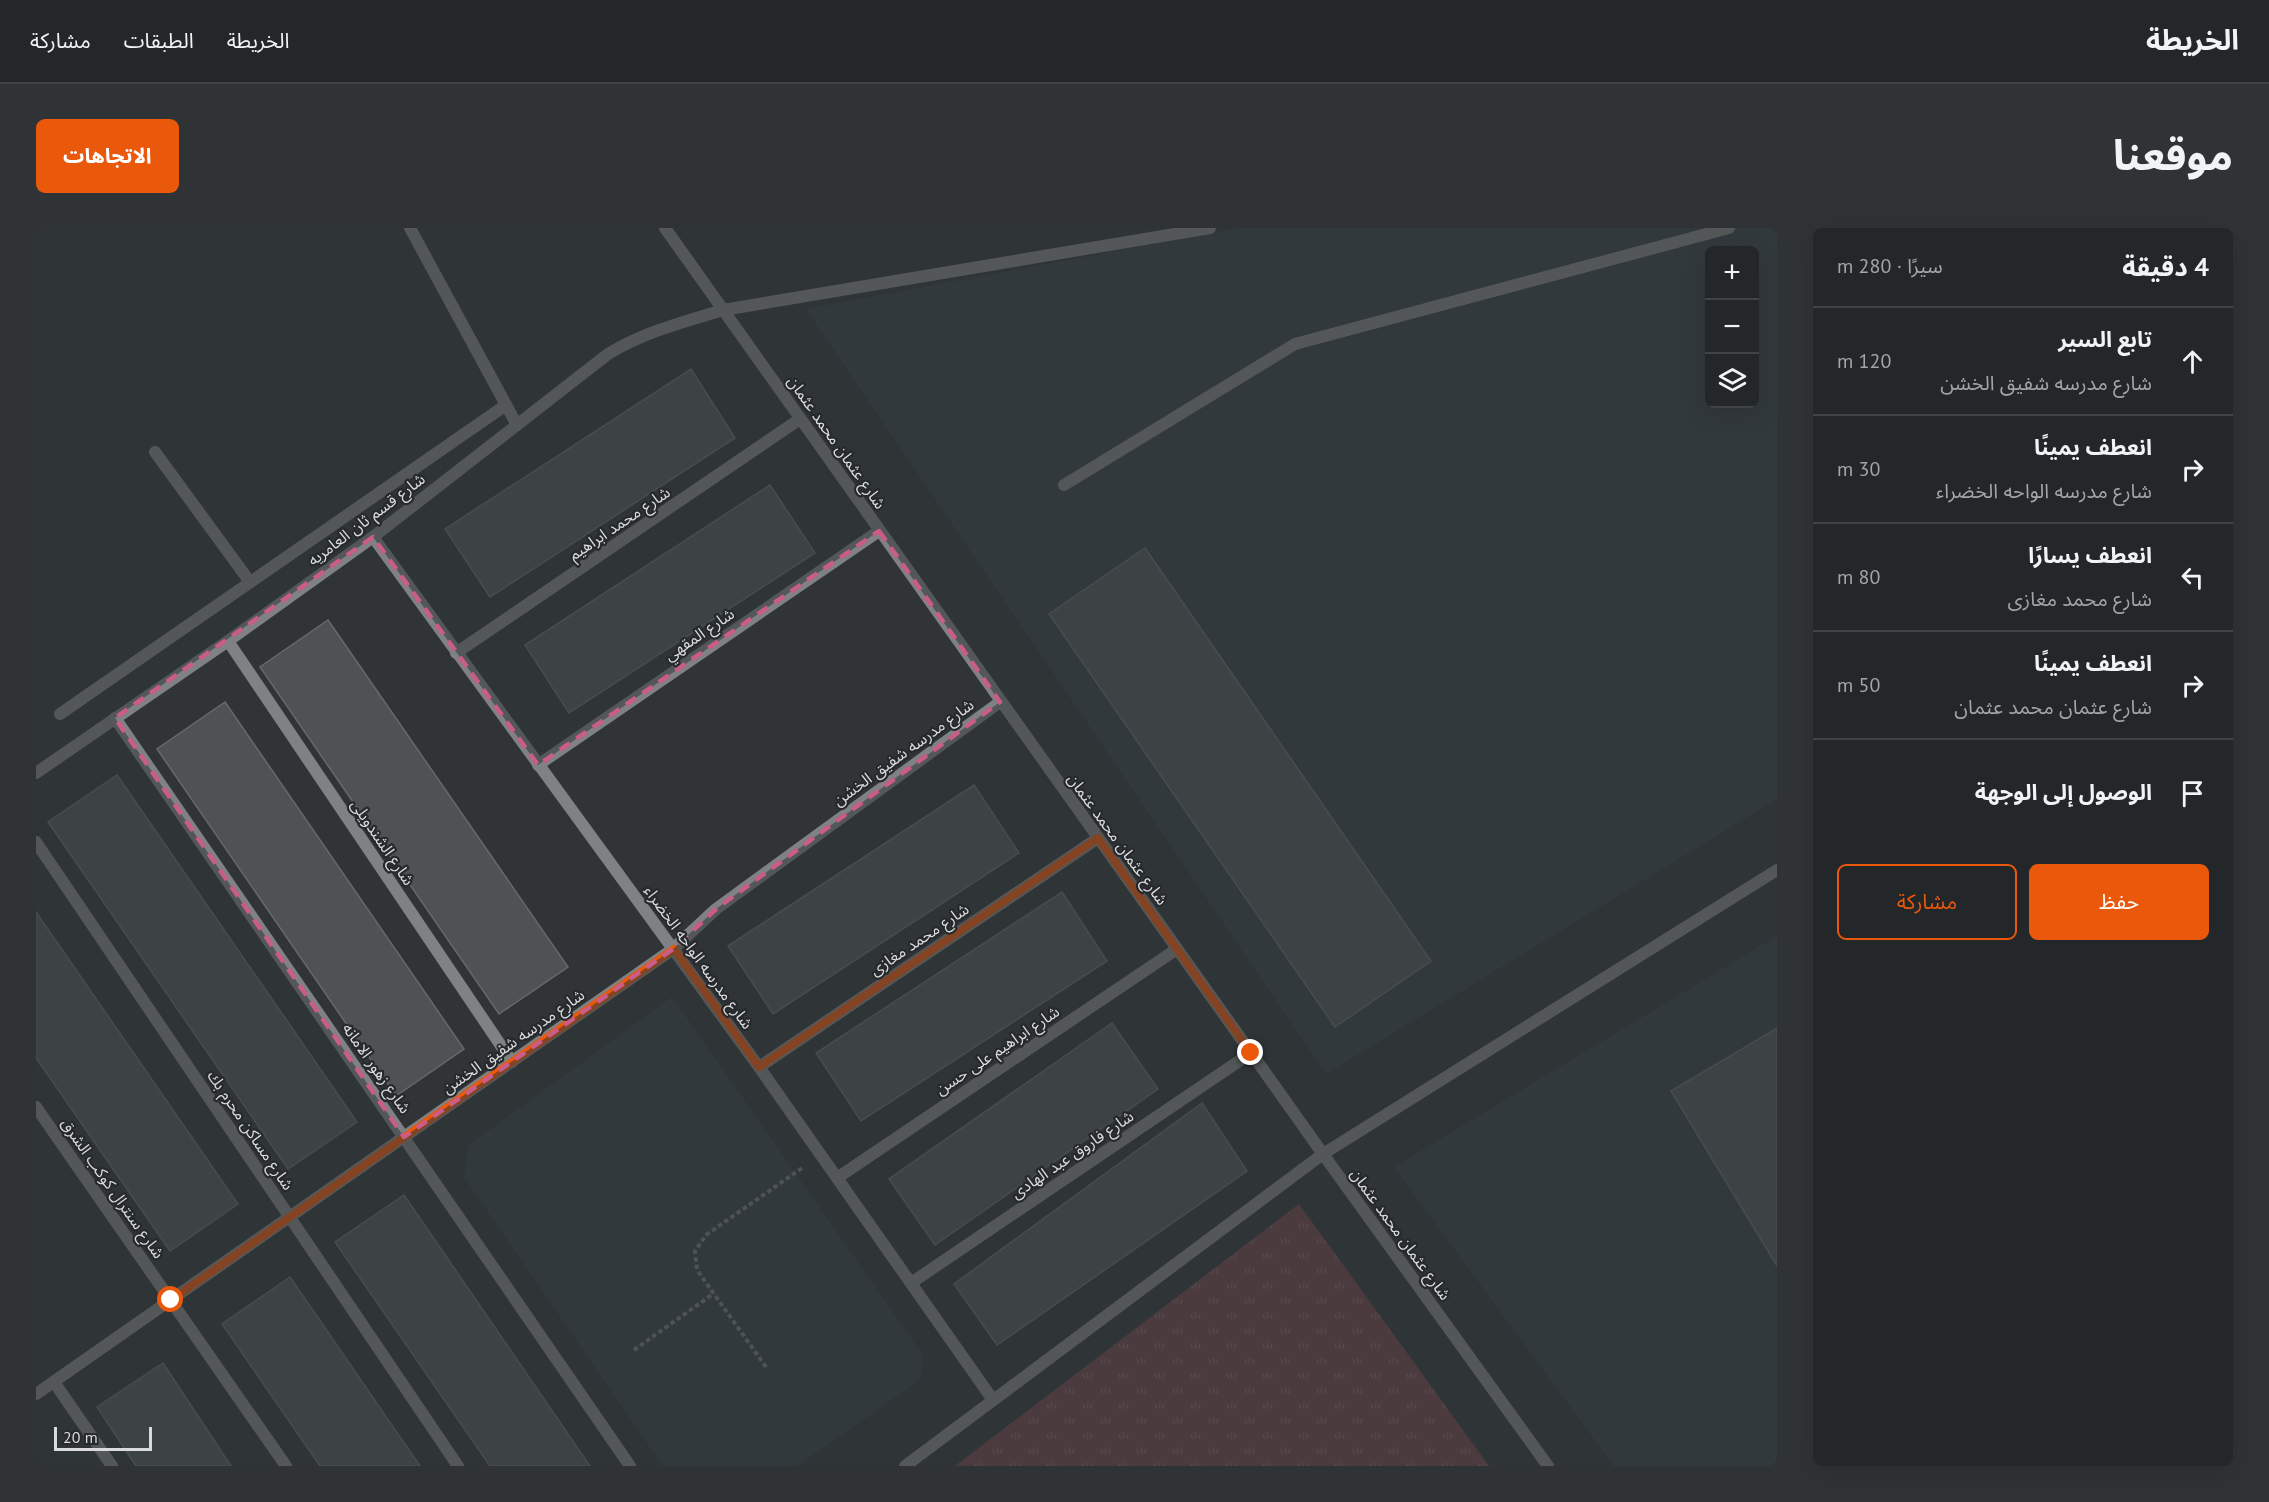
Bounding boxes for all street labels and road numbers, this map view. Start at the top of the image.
street label: شارع عثمان محمد عثمان [781,372,891,514]
street label: شارع قسم ثان العامريه [303,468,430,572]
street label: شارع محمد ابراهيم [564,482,675,567]
street label: شارع المقهي [660,603,740,667]
street label: شارع مدرسه شفيق الخشن [829,694,979,812]
street label: شارع عثمان محمد عثمان [1061,769,1173,911]
street label: شارع الشندويلى [344,795,419,891]
street label: شارع مدرسه الواحه الخضراء [638,881,758,1035]
street label: شارع محمد مغازى [866,898,974,982]
street label: شارع مدرسه شفيق الخشن [438,984,590,1100]
street label: شارع ابراهيم على حسن [931,1001,1065,1101]
street label: شارع زهور الامانه [336,1019,416,1119]
street label: شارع مساكن محرم بك [201,1066,298,1195]
street label: شارع فاروق عبد الهادى [1007,1106,1139,1205]
street label: شارع سنترال كوكب الشرق [54,1114,169,1264]
street label: شارع عثمان محمد عثمان [1344,1164,1456,1306]

